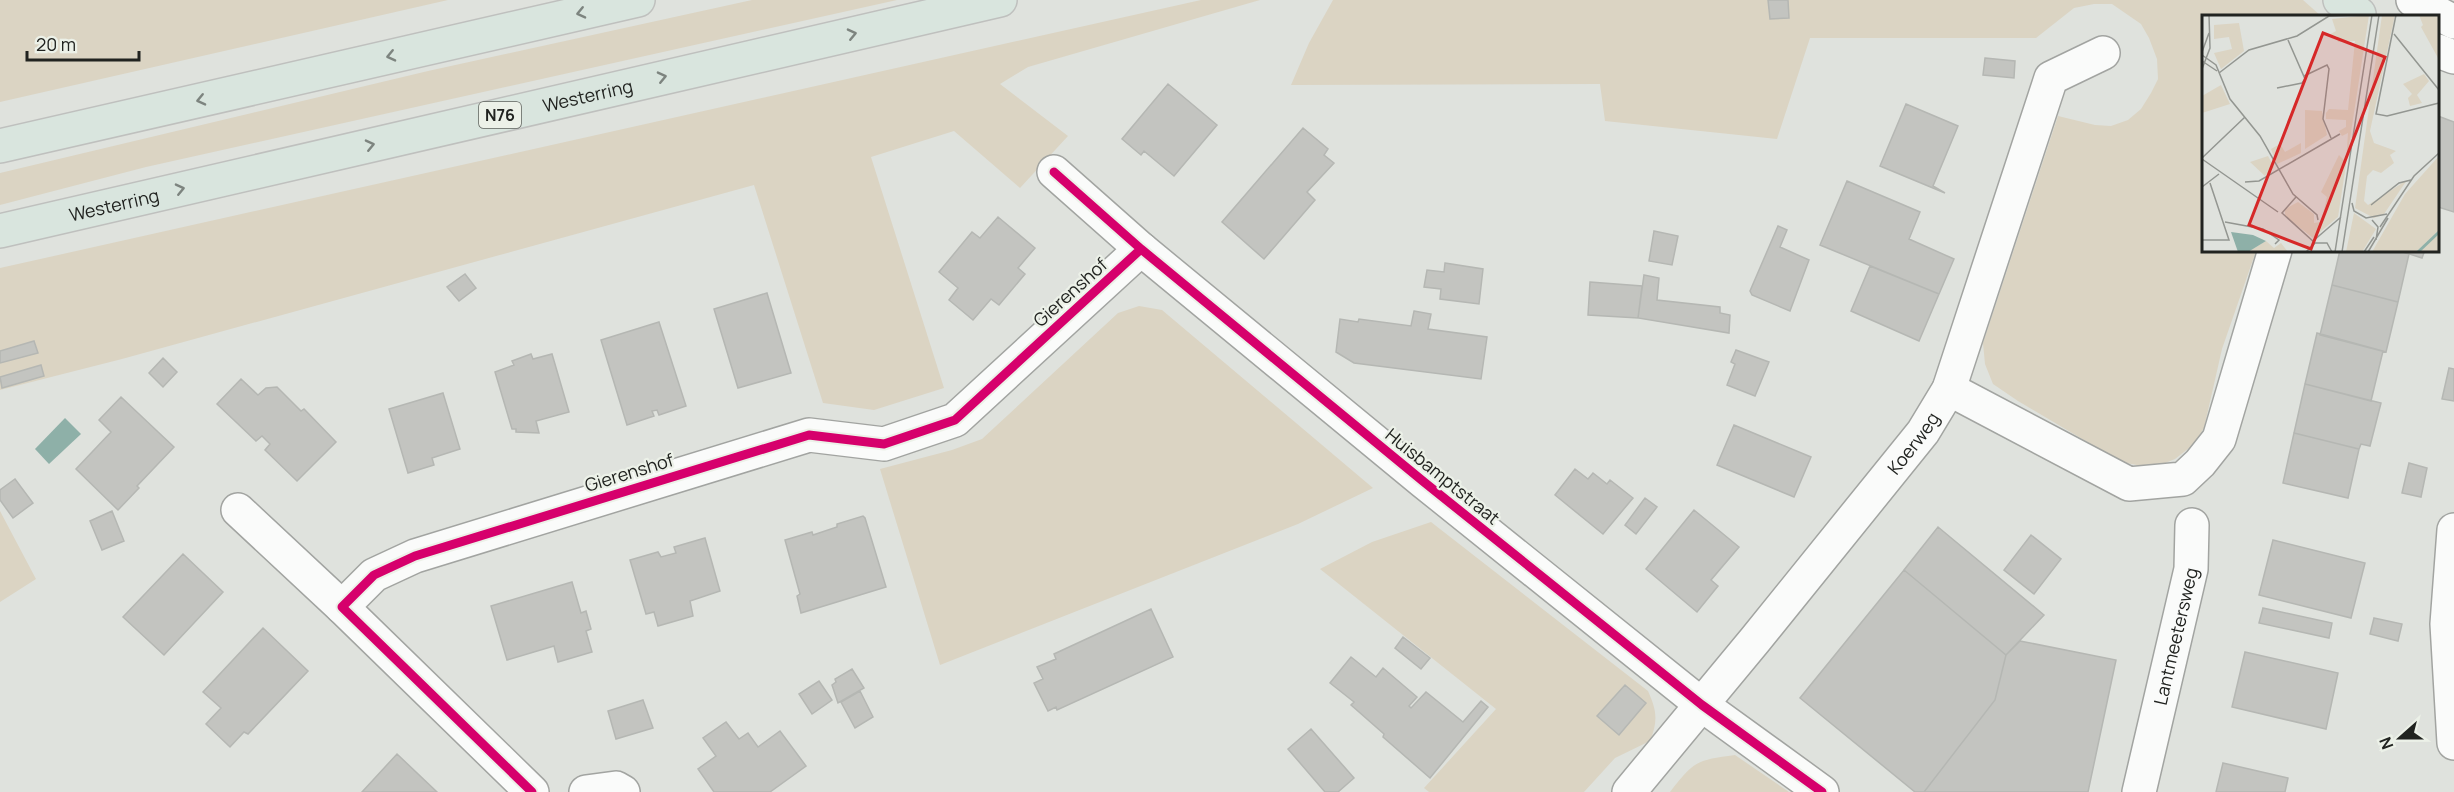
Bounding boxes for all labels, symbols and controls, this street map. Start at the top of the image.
one-way arrow [576,6,586,19]
inset map [2202,15,2439,252]
scale bar [27,24,140,62]
one-way arrow [847,28,857,41]
text: 20 m [36,32,76,56]
one-way arrow [386,49,396,62]
one-way arrow [657,71,667,84]
street label: Westerring [540,73,635,117]
one-way arrow [196,93,206,106]
road number: N76 [479,102,521,128]
one-way arrow [364,139,374,152]
street label: Westerring [67,183,161,227]
one-way arrow [174,183,184,196]
street label: Gierenshof [1028,252,1113,332]
street label: Koerweg [1882,408,1944,479]
street label: Huisbamptstraat [1381,422,1505,530]
street label: Gierenshof [582,447,677,497]
street label: Lantmeetersweg [2148,565,2203,707]
north arrow [2370,708,2430,768]
text: N [2374,734,2398,753]

